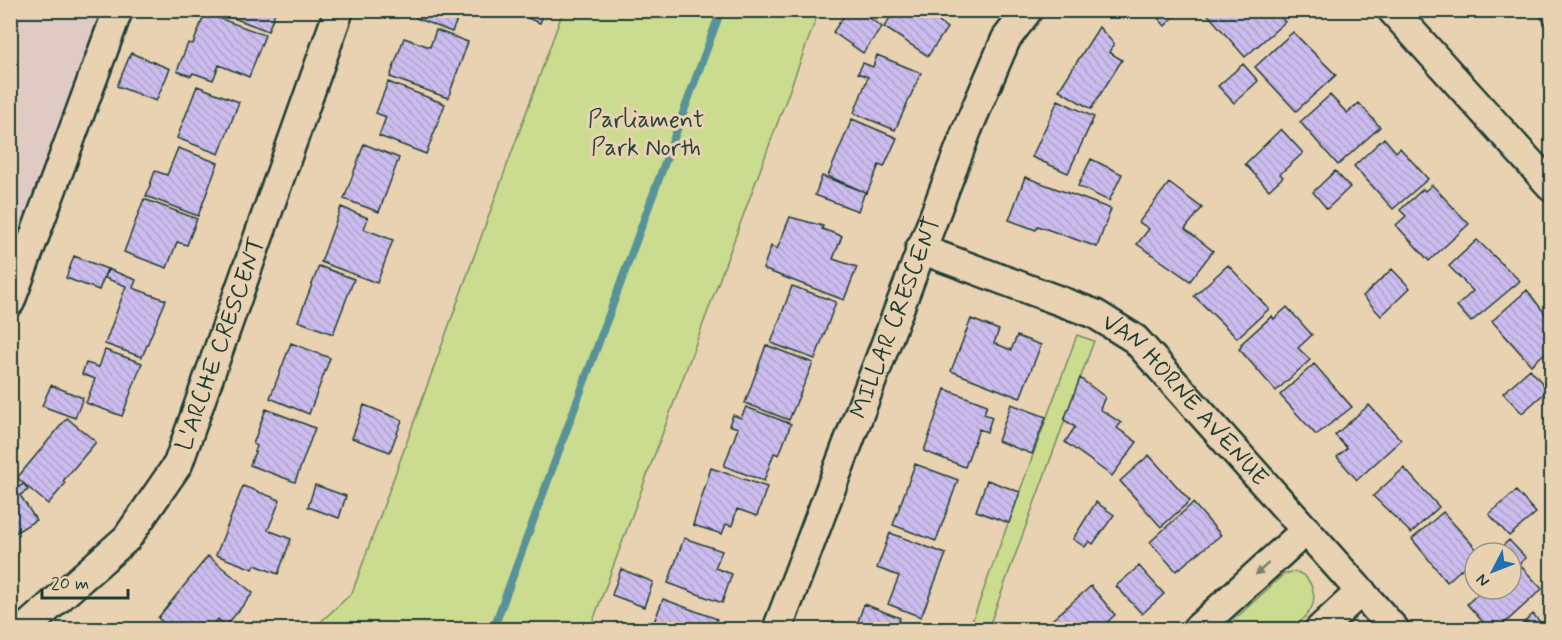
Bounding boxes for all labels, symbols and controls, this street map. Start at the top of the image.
park label: Parliament Park North [588,105,704,164]
street label: MILLAR CRESCENT [843,213,948,423]
street label: L'ARCHE CRESCENT [168,233,273,455]
street label: VAN HORNE AVENUE [1096,307,1275,493]
north arrow [1463,541,1523,601]
scale bar [42,562,128,600]
one-way arrow [1255,562,1270,575]
text: N [1472,569,1494,591]
text: 20 m [51,572,89,596]

